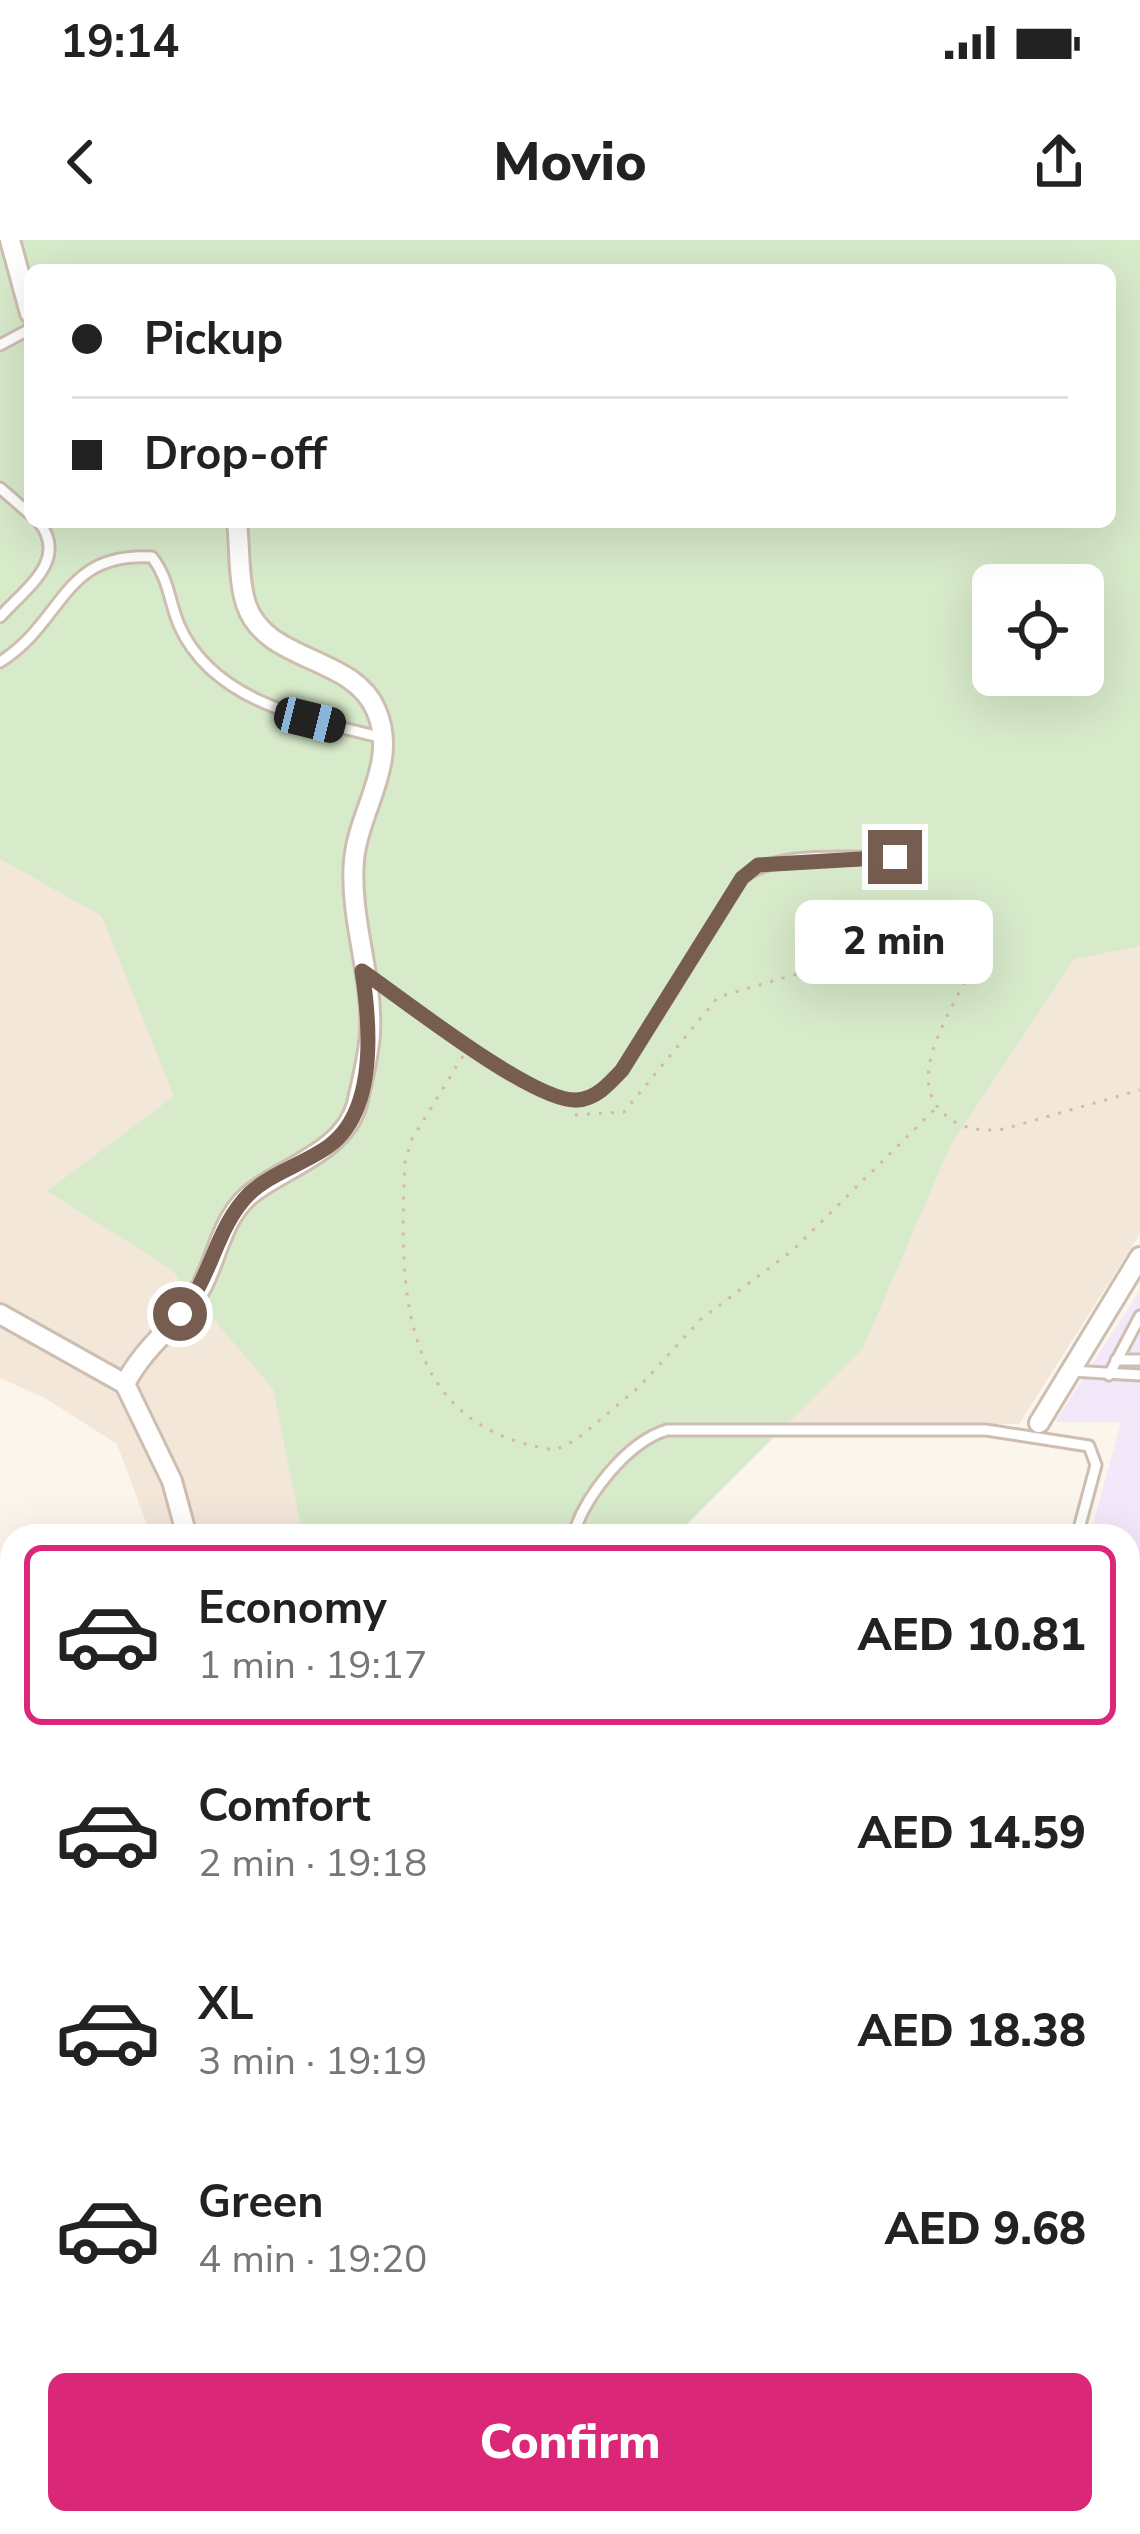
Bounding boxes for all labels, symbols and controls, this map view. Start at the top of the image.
text: 19:14 [60,12,179,73]
text: Movio [493,125,647,199]
icon: back [48,129,114,195]
icon: share [1026,129,1092,195]
text: Pickup [144,309,283,370]
text: Drop-off [144,424,327,485]
map controls [972,564,1104,696]
button: locate [972,564,1104,696]
car [271,694,349,746]
route end [868,830,922,884]
callout: 2 min [796,899,994,983]
text: 2 min [843,915,945,968]
route start [153,1287,207,1341]
text: Economy [198,1578,387,1639]
icon: car [54,1581,162,1689]
text: AED 10.81 [858,1605,1086,1666]
text: 1 min · 19:17 [198,1639,427,1692]
text: Comfort [198,1776,370,1837]
icon: car [54,1779,162,1887]
text: AED 14.59 [858,1803,1086,1864]
text: 2 min · 19:18 [198,1837,427,1890]
text: XL [198,1974,254,2035]
icon: car [54,1977,162,2085]
text: AED 18.38 [858,2001,1086,2062]
text: 3 min · 19:19 [198,2035,427,2088]
text: Green [198,2172,324,2233]
icon: car [54,2175,162,2283]
text: AED 9.68 [885,2199,1086,2260]
text: 4 min · 19:20 [198,2233,427,2286]
button: Confirm [48,2373,1092,2511]

